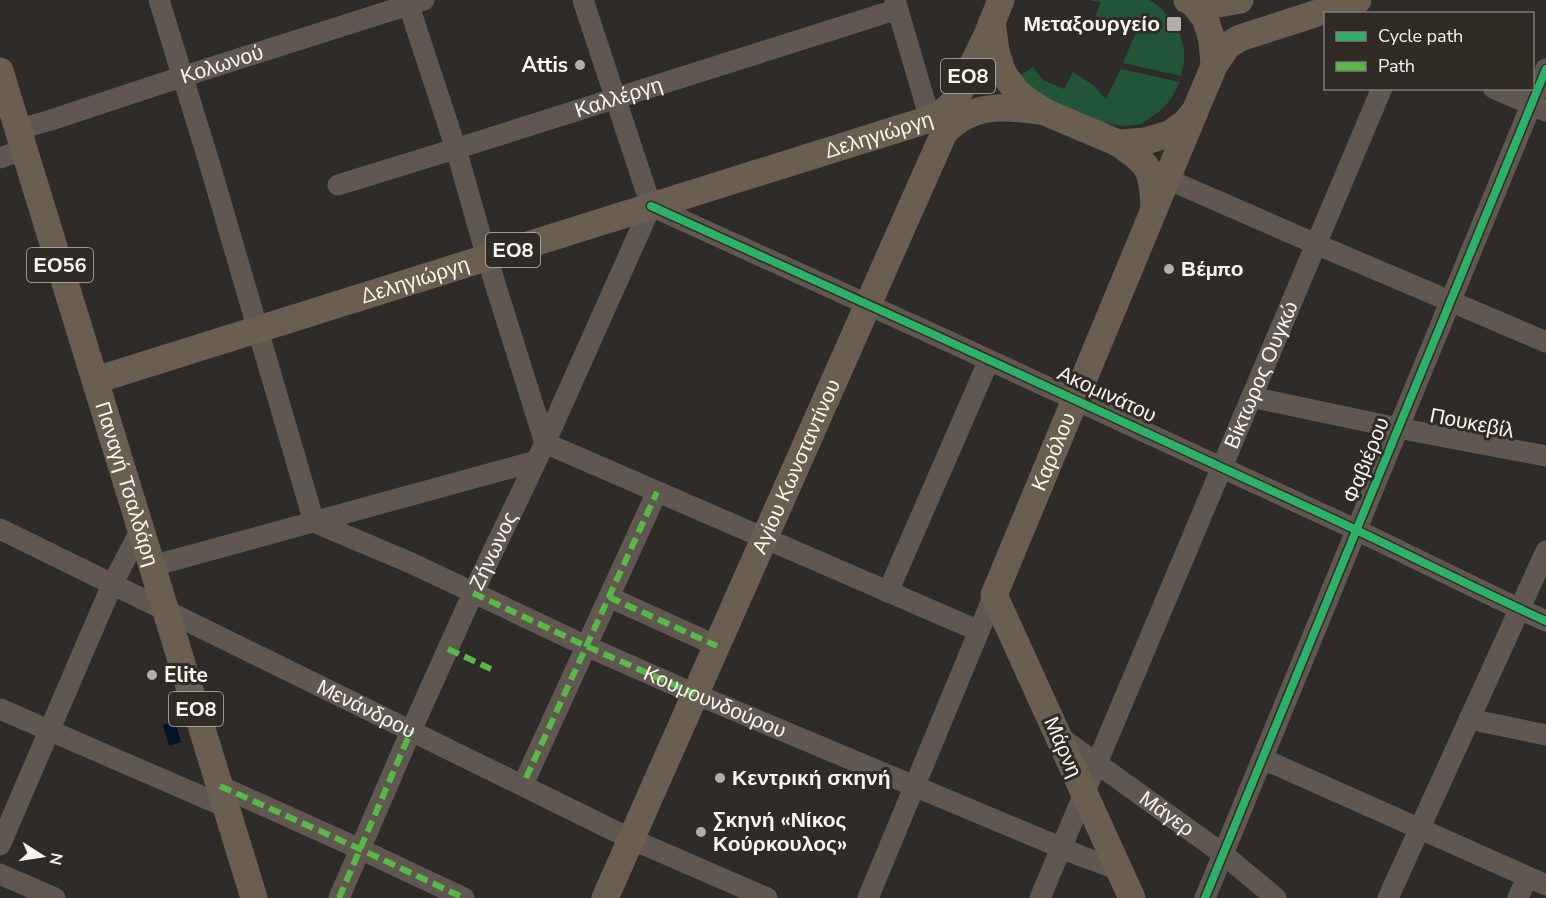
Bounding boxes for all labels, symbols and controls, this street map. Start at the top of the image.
place label: Μεταξουργείο [1023,10,1160,38]
legend [1324,12,1534,90]
marker: Μεταξουργείο [1165,15,1183,33]
text: Cycle path [1378,24,1463,48]
street label: Κολωνού [177,38,267,90]
place label: Attis [522,51,568,79]
text: Path [1378,54,1415,78]
marker: Attis [573,58,587,72]
road number: ΕΟ8 [941,59,995,93]
street label: Καλλέργη [571,70,666,124]
street label: Δεληγιώργη [821,105,936,165]
road number: ΕΟ8 [486,233,540,267]
road number: ΕΟ56 [27,248,93,282]
street label: Δεληγιώργη [357,250,473,310]
place label: Βέμπο [1181,255,1244,283]
marker: Βέμπο [1162,262,1176,276]
street label: Βίκτωρος Ουγκώ [1217,297,1305,453]
street label: Ακομινάτου [1053,359,1161,429]
street label: Αγίου Κωνσταντίνου [745,375,847,558]
street label: Παναγή Τσαλδάρη [88,398,165,570]
street label: Πουκεβίλ [1427,401,1517,445]
street label: Καρόλου [1025,408,1082,495]
street label: Φαβιέρου [1336,413,1396,507]
street label: Ζήνωνος [463,507,524,595]
street label: Κουμουνδούρου [639,659,790,745]
place label: Elite [164,661,208,689]
marker: Elite [145,668,159,682]
street label: Μενάνδρου [312,673,420,745]
road number: ΕΟ8 [169,692,223,726]
street label: Μάρνη [1037,712,1089,782]
place label: Κεντρική σκηνή [732,764,891,792]
marker: Κεντρική σκηνή [713,771,727,785]
street label: Μάγερ [1134,784,1200,843]
place label: Σκηνή «Νίκος Κούρκουλος» [713,806,847,858]
marker: Σκηνή «Νίκος Κούρκουλος» [694,825,708,839]
north arrow [12,826,72,886]
text: N [44,851,68,867]

